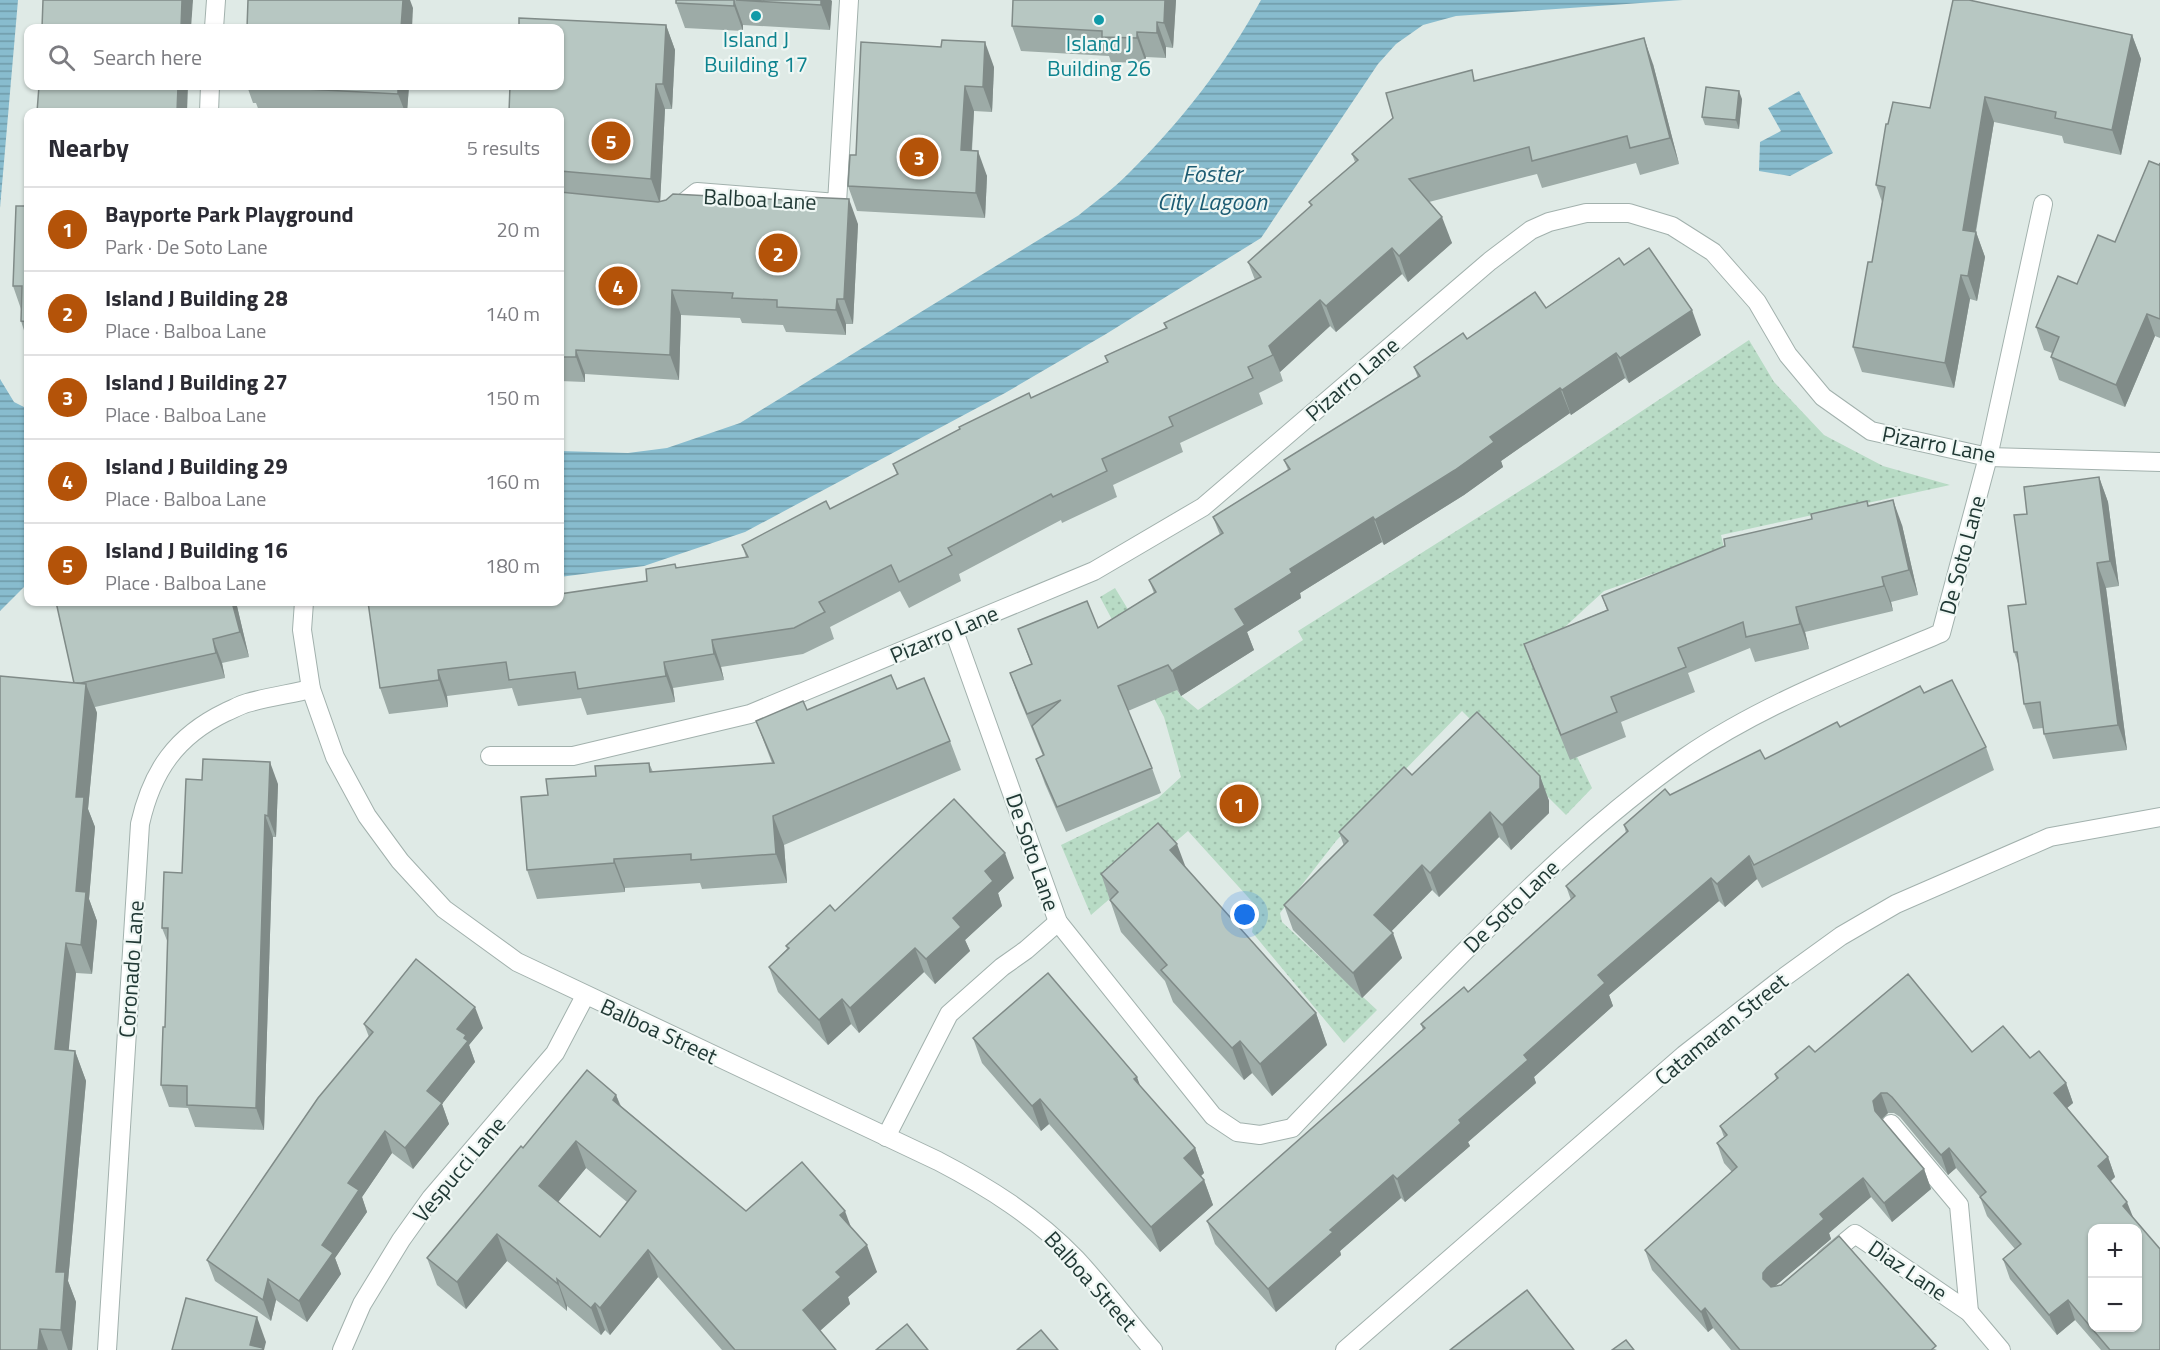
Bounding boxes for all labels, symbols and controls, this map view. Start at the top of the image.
marker: Island J Building 17 [749,9,763,23]
marker: Island J Building 26 [1092,13,1106,27]
place label: Island J Building 17 [704,22,808,81]
search box [24,24,564,90]
place label: Island J Building 26 [1047,26,1151,85]
text: Search here [93,40,202,74]
icon: search [45,41,78,74]
pin: 5 [592,118,630,164]
text: Nearby [48,128,129,167]
text: 5 results [467,132,540,163]
pin: 3 [900,134,938,180]
water label: Foster City Lagoon [1157,155,1268,219]
street label: Balboa Lane [703,179,817,219]
text: Bayporte Park Playground [105,197,354,231]
text: 1 [62,214,73,245]
text: 20 m [496,214,540,245]
pin: 2 [758,230,798,276]
text: Park · De Soto Lane [105,231,268,262]
pin: 4 [598,264,638,308]
text: Island J Building 28 [105,281,288,315]
text: 2 [62,298,73,329]
text: 140 m [485,298,540,329]
text: Place · Balboa Lane [105,315,266,346]
street label: Pizarro Lane [1298,328,1406,430]
text: Island J Building 27 [105,365,288,399]
text: 3 [62,382,73,413]
text: 150 m [485,382,540,413]
text: Place · Balboa Lane [105,399,266,430]
street label: Pizarro Lane [1879,416,1999,472]
text: Island J Building 29 [105,449,288,483]
text: 4 [62,466,73,497]
text: 160 m [485,466,540,497]
text: Place · Balboa Lane [105,483,266,514]
street label: De Soto Lane [1930,492,1994,618]
text: Island J Building 16 [105,533,288,567]
text: 5 [62,550,73,581]
text: 180 m [485,550,540,581]
text: Place · Balboa Lane [105,567,266,598]
street label: Pizarro Lane [885,596,1003,672]
pin: 1 [1220,782,1258,826]
street label: De Soto Lane [997,789,1069,915]
street label: De Soto Lane [1455,851,1567,961]
street label: Coronado Lane [109,899,153,1039]
your location [1230,900,1259,929]
street label: Catamaran Street [1647,964,1795,1094]
street label: Balboa Street [595,989,723,1073]
street label: Vespucci Lane [404,1108,514,1230]
street label: Balboa Street [1036,1223,1146,1339]
map controls [2088,1224,2142,1332]
button: + [2088,1224,2142,1278]
street label: Diaz Lane [1861,1231,1955,1309]
button: − [2088,1278,2142,1332]

